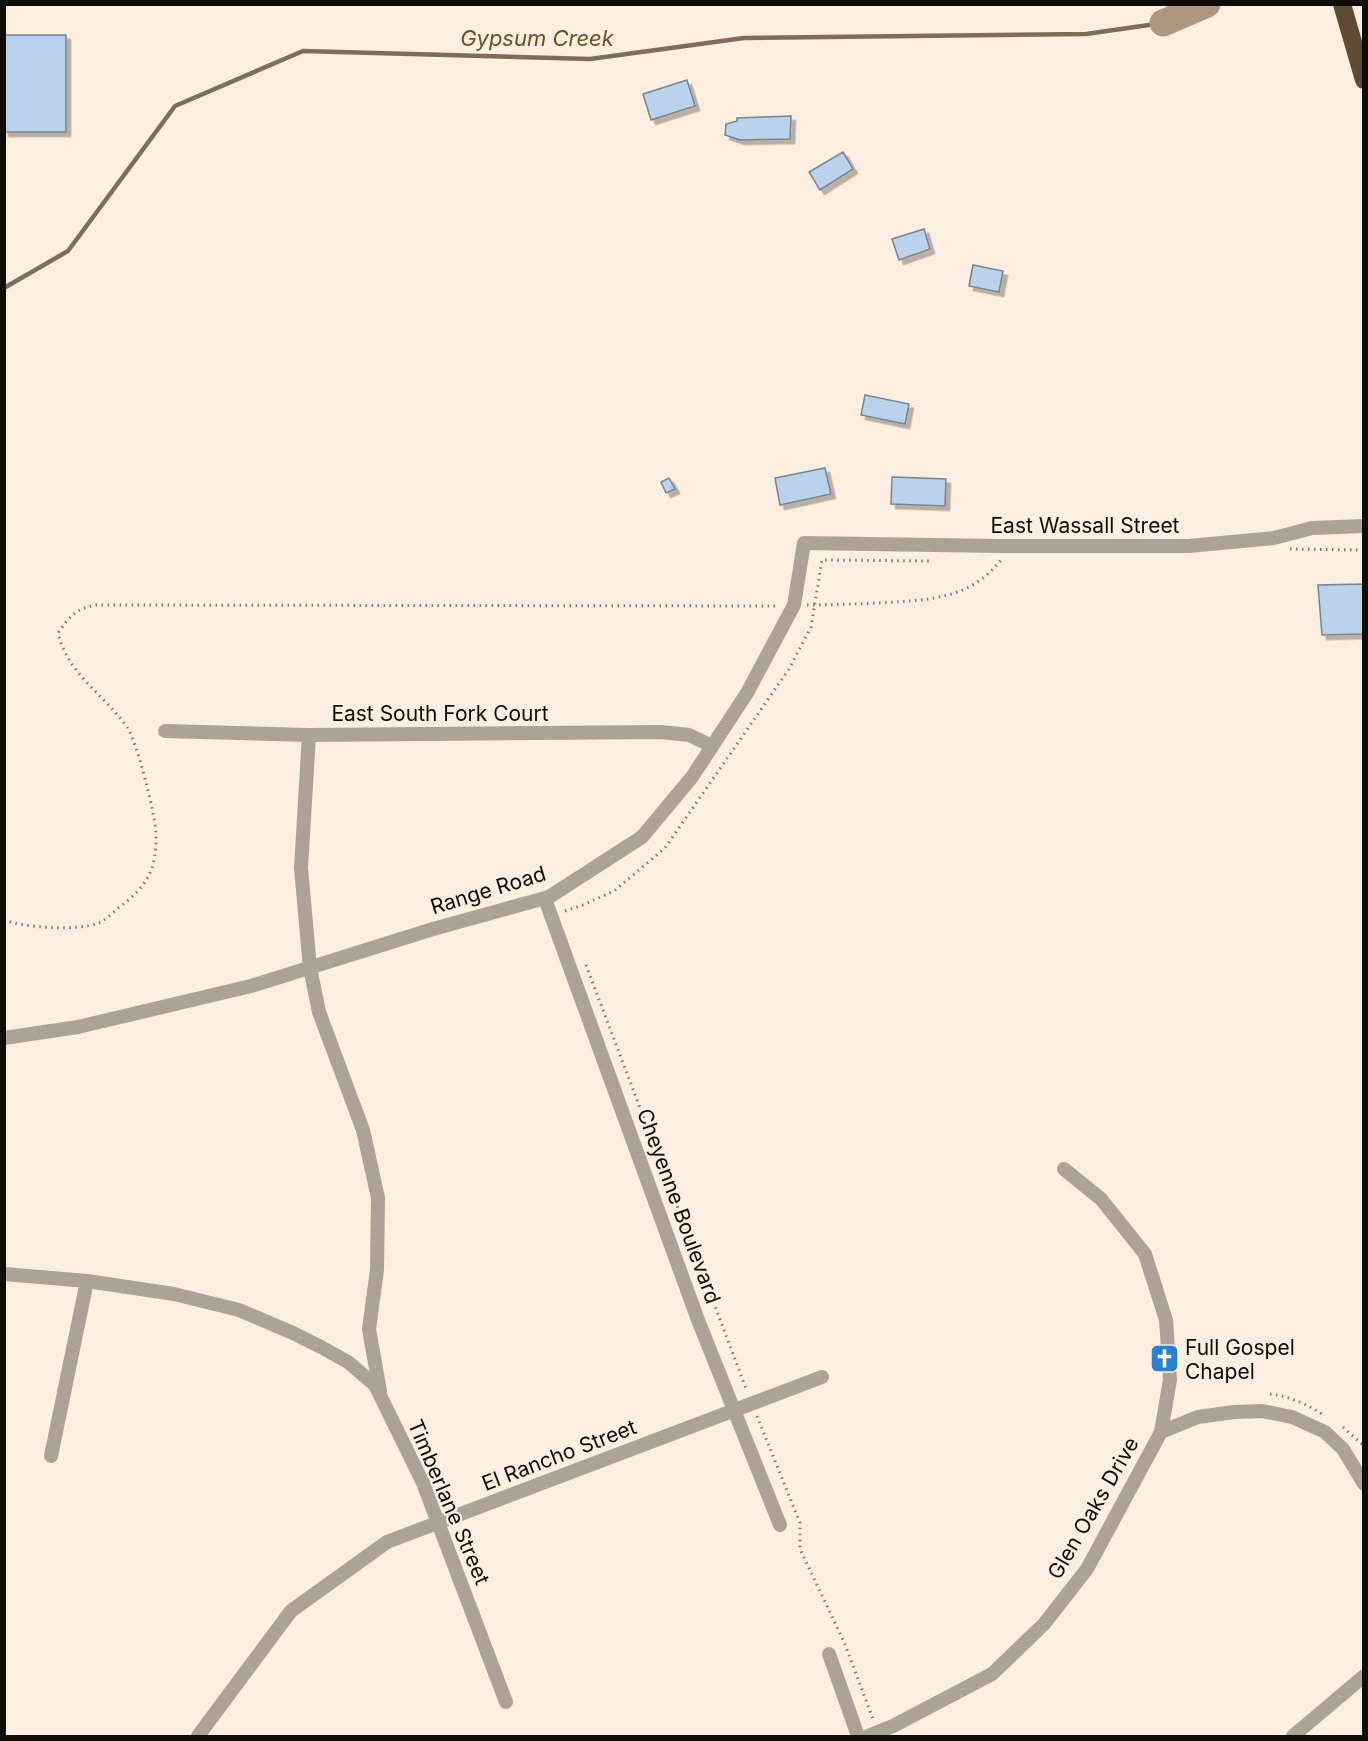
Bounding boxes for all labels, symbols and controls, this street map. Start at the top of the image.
water label: Gypsum Creek [460,25,615,51]
street label: East Wassall Street [991,513,1180,538]
street label: East South Fork Court [331,701,549,726]
street label: Range Road [427,861,549,919]
street label: Cheyenne Boulevard [632,1105,726,1307]
place label: Full Gospel Chapel [1185,1335,1295,1384]
church icon: Full Gospel Chapel [1148,1343,1180,1375]
street label: El Rancho Street [478,1414,640,1496]
street label: Timberlane Street [403,1416,495,1588]
street label: Glen Oaks Drive [1042,1433,1144,1583]

